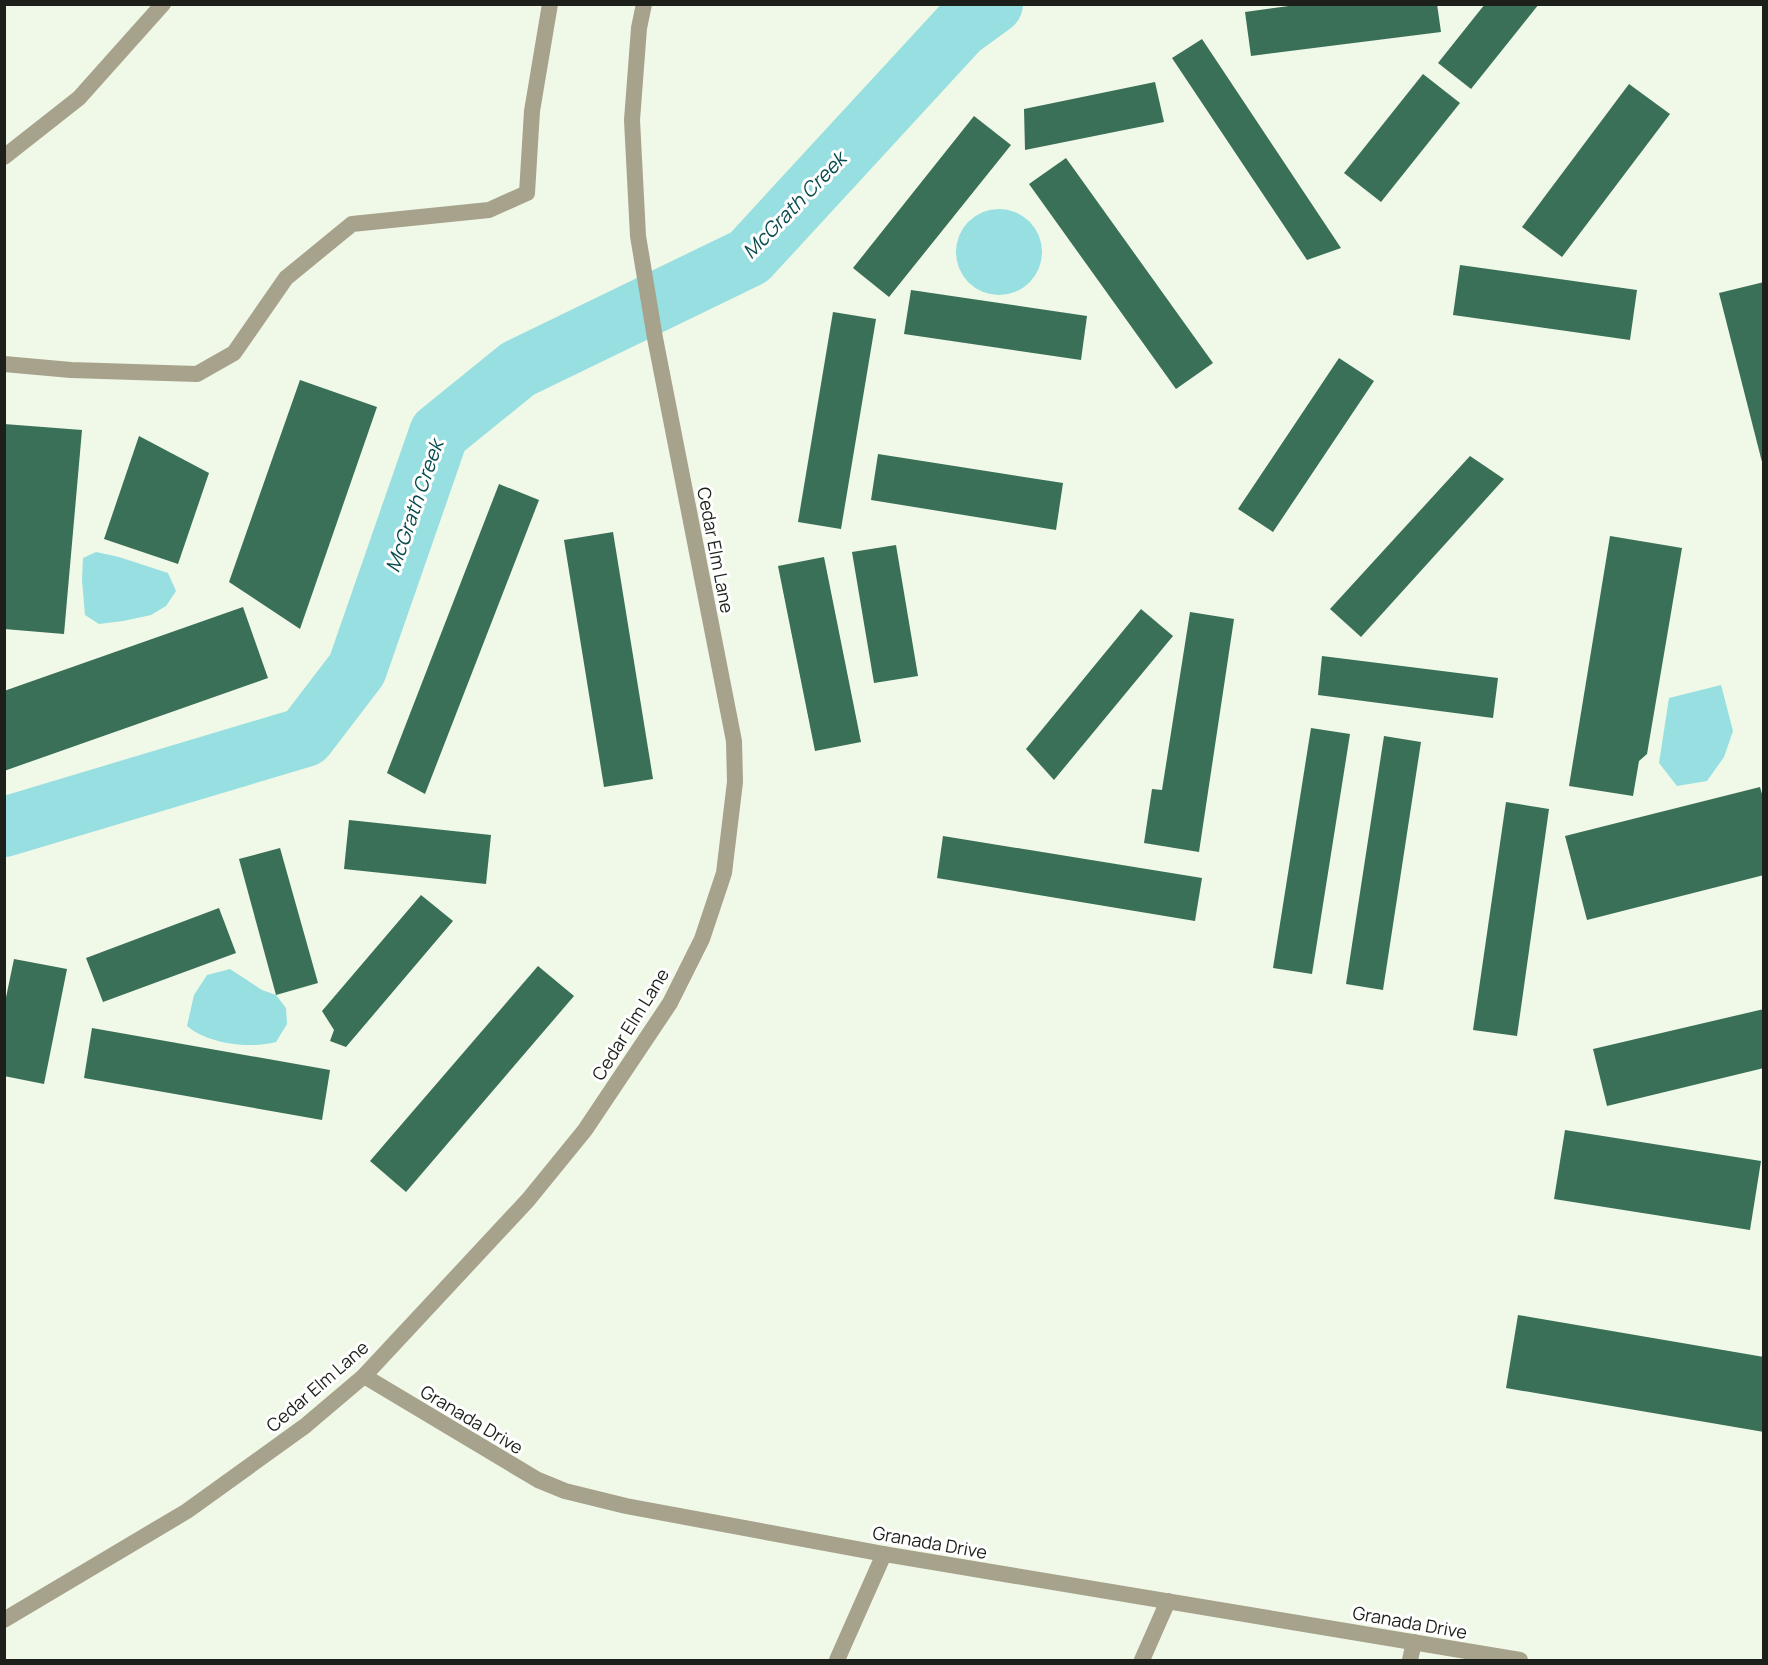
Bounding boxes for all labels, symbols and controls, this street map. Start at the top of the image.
water label: McGrath Creek [736,144,854,264]
water label: McGrath Creek [379,433,450,576]
street label: Cedar Elm Lane [692,485,740,615]
street label: Cedar Elm Lane [586,963,674,1085]
street label: Cedar Elm Lane [261,1335,373,1437]
street label: Granada Drive [416,1379,528,1459]
street label: Granada Drive [871,1520,989,1564]
street label: Granada Drive [1351,1600,1469,1644]

